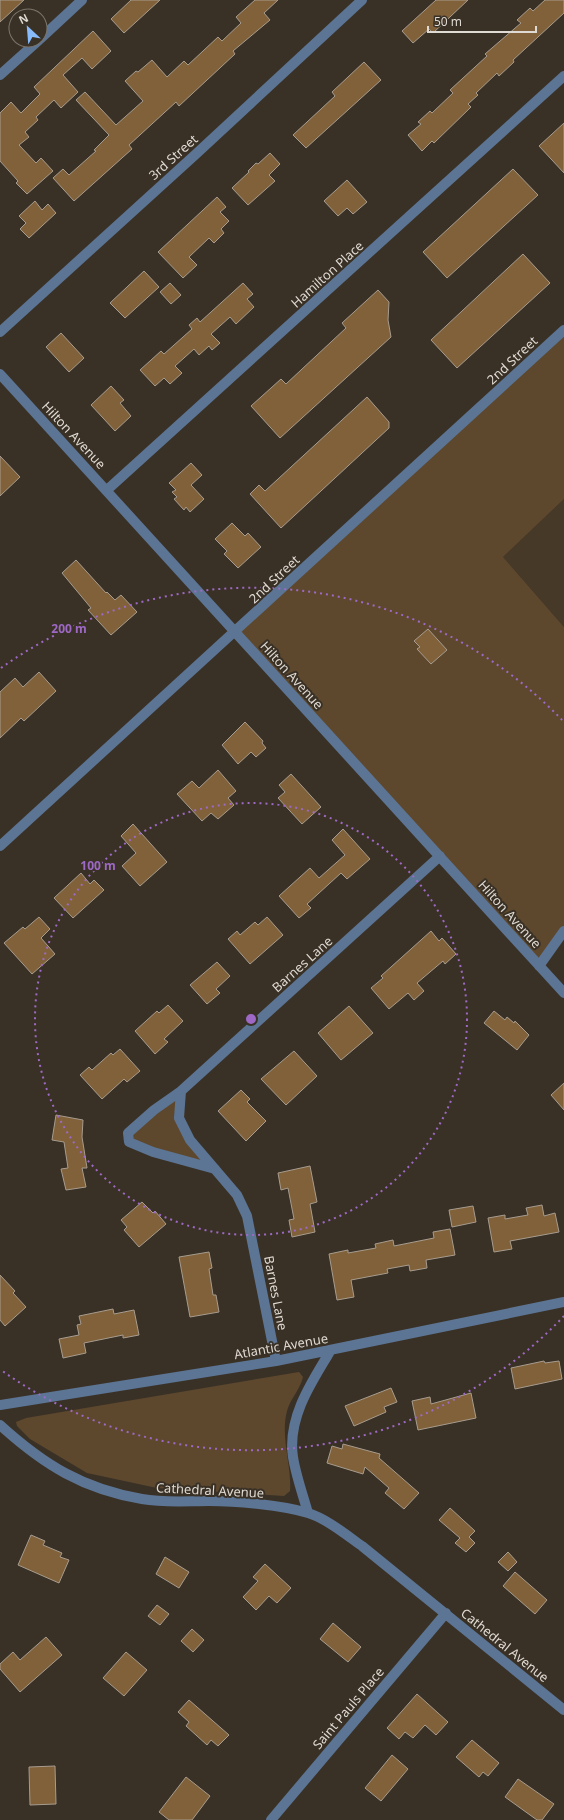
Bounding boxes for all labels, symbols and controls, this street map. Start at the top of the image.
north arrow [8,8,48,48]
scale bar [428,8,536,34]
text: N [16,10,31,27]
text: 50 m [434,13,462,30]
street label: 3rd Street [145,130,202,184]
street label: Hamilton Place [287,237,367,311]
street label: 2nd Street [483,332,541,388]
street label: Hilton Avenue [38,397,110,473]
street label: 2nd Street [245,551,303,607]
text: 200 m [51,620,87,637]
street label: Hilton Avenue [257,637,327,713]
text: 100 m [80,857,116,874]
street label: Hilton Avenue [475,876,545,952]
street label: Barnes Lane [268,932,336,996]
centre of rings [244,1012,258,1026]
street label: Barnes Lane [260,1254,292,1332]
street label: Atlantic Avenue [233,1329,329,1363]
street label: Cathedral Avenue [155,1478,265,1502]
street label: Cathedral Avenue [457,1604,553,1686]
street label: Saint Pauls Place [308,1663,388,1753]

